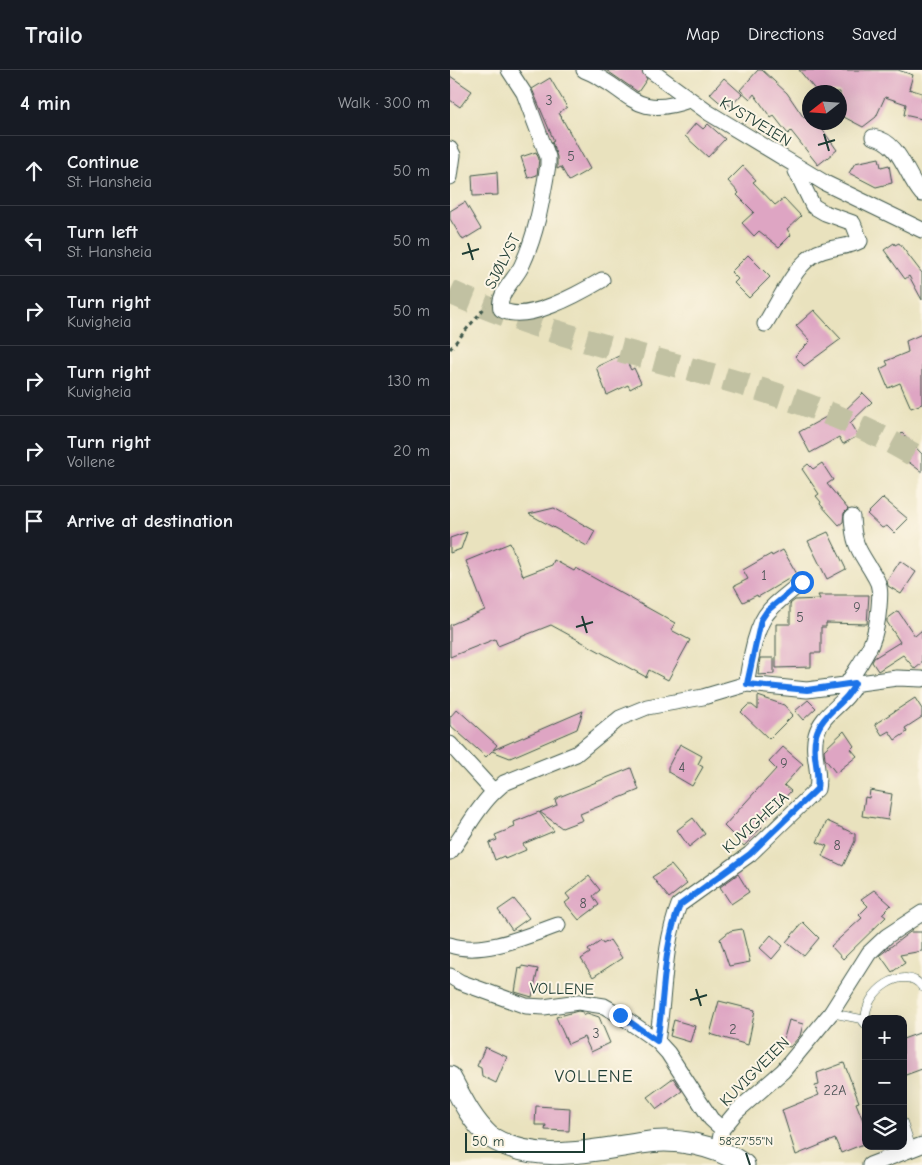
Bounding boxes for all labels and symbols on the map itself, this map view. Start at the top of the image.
north arrow [802,85,847,130]
house number: 3 [545,92,553,109]
street label: KYSTVEIEN [716,93,795,150]
house number: 5 [567,148,575,165]
street label: SJØLYST [481,230,525,292]
house number: 1 [761,567,767,584]
route start [791,571,814,594]
house number: 9 [853,599,861,616]
house number: 5 [796,609,804,626]
house number: 9 [780,755,788,772]
house number: 4 [679,759,686,776]
street label: KUVIGHEIA [719,788,792,857]
house number: 8 [833,837,841,854]
house number: 8 [579,895,587,912]
street label: VOLLENE [530,979,595,999]
route end [609,1004,632,1027]
house number: 2 [729,1021,737,1038]
house number: 3 [592,1025,600,1042]
street label: KUVIGVEIEN [716,1033,793,1110]
district label: VOLLENE [554,1066,634,1087]
house number: 22A [824,1082,846,1099]
scale bar [465,1130,585,1153]
text: 58°27'55"N [719,1134,773,1148]

